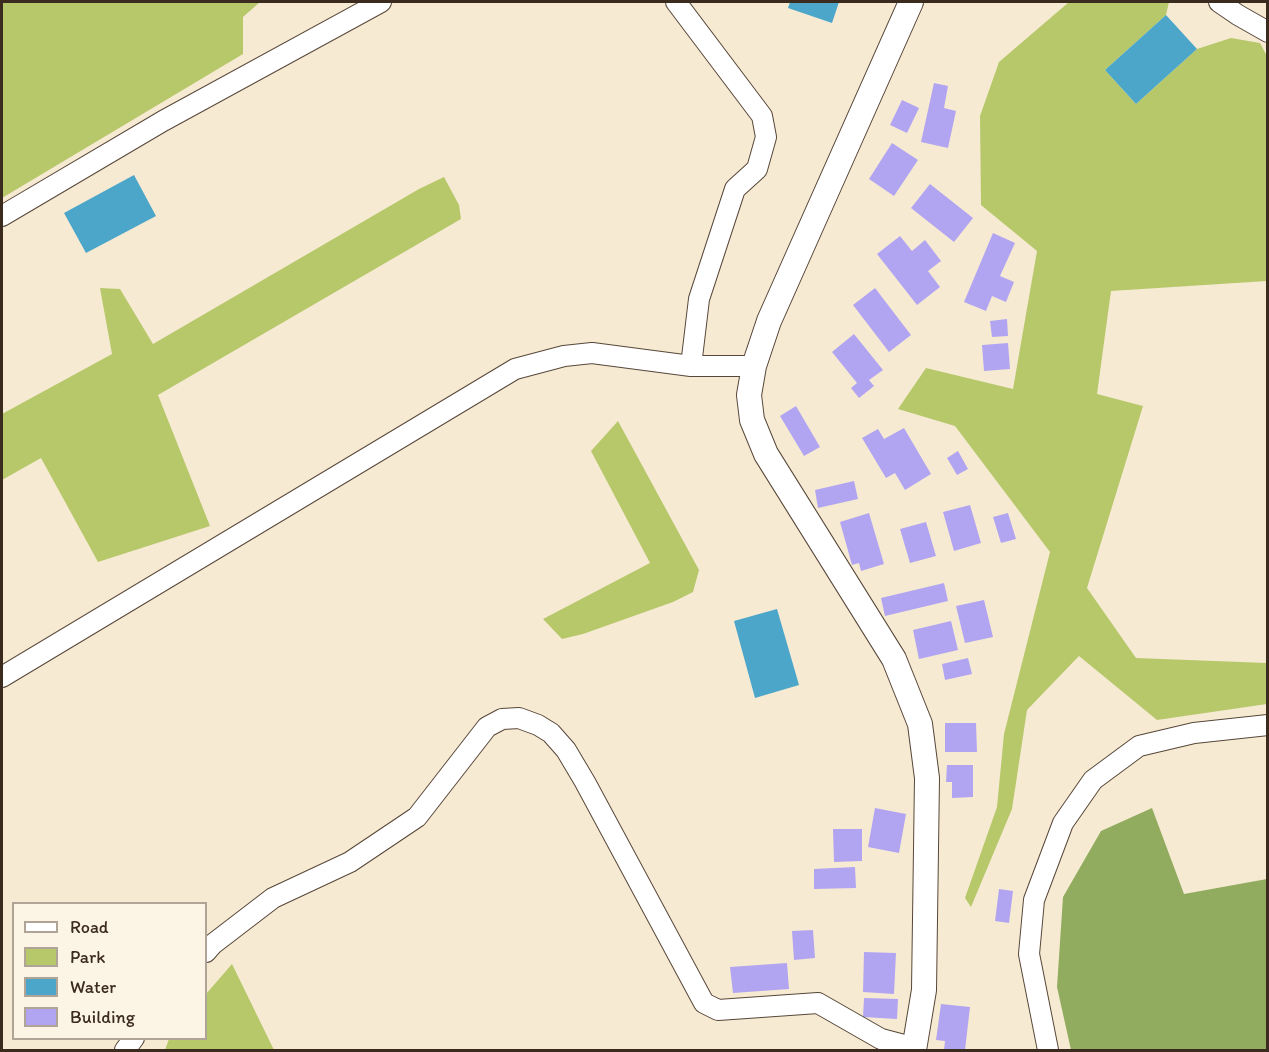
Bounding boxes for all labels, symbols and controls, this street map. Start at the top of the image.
legend [12,902,207,1040]
text: Road [70,916,109,938]
text: Park [70,946,105,968]
text: Water [70,976,116,998]
text: Building [70,1006,135,1028]

